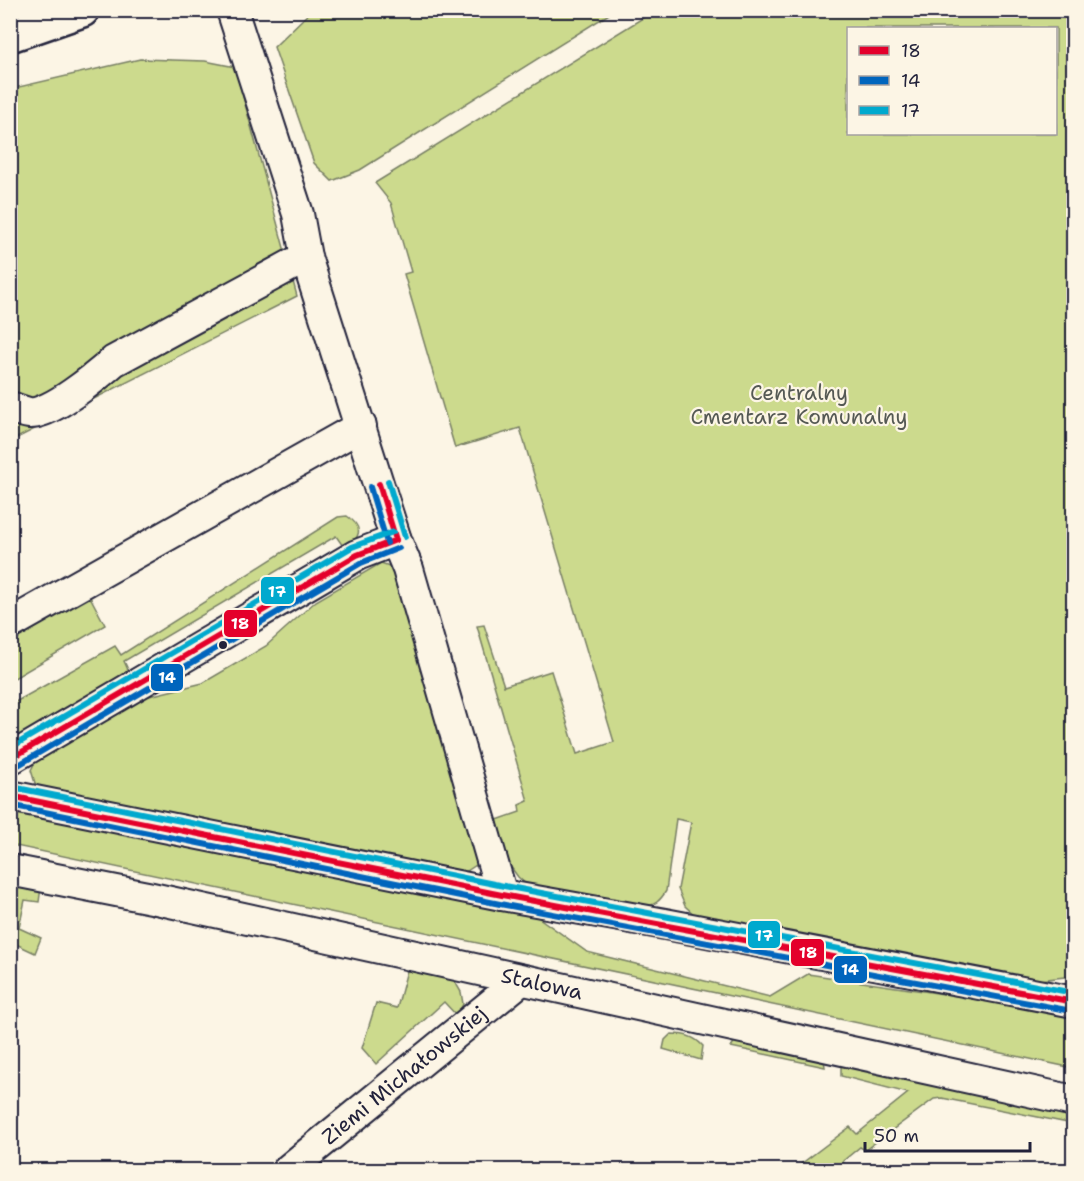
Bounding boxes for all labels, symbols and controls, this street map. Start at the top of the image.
legend [847,27,1057,135]
text: 18 [901,39,921,63]
text: 14 [901,69,920,93]
text: 17 [901,99,920,123]
park label: Centralny Cmentarz Komunalny [690,379,908,431]
line badge: 17 [260,576,295,605]
text: 17 [268,581,286,602]
line badge: 18 [223,609,258,638]
text: 18 [231,613,249,634]
unlabelled marker [217,639,229,651]
line badge: 14 [150,663,184,692]
text: 14 [158,667,176,688]
line badge: 17 [747,920,781,949]
text: 17 [755,925,773,946]
line badge: 18 [790,938,825,967]
text: 18 [799,942,817,963]
line badge: 14 [833,955,868,984]
text: 14 [841,959,859,980]
street label: Stalowa [499,961,585,1006]
street label: Ziemi Michałowskiej [316,1000,493,1151]
scale bar [865,1115,1030,1153]
text: 50 m [874,1124,919,1148]

